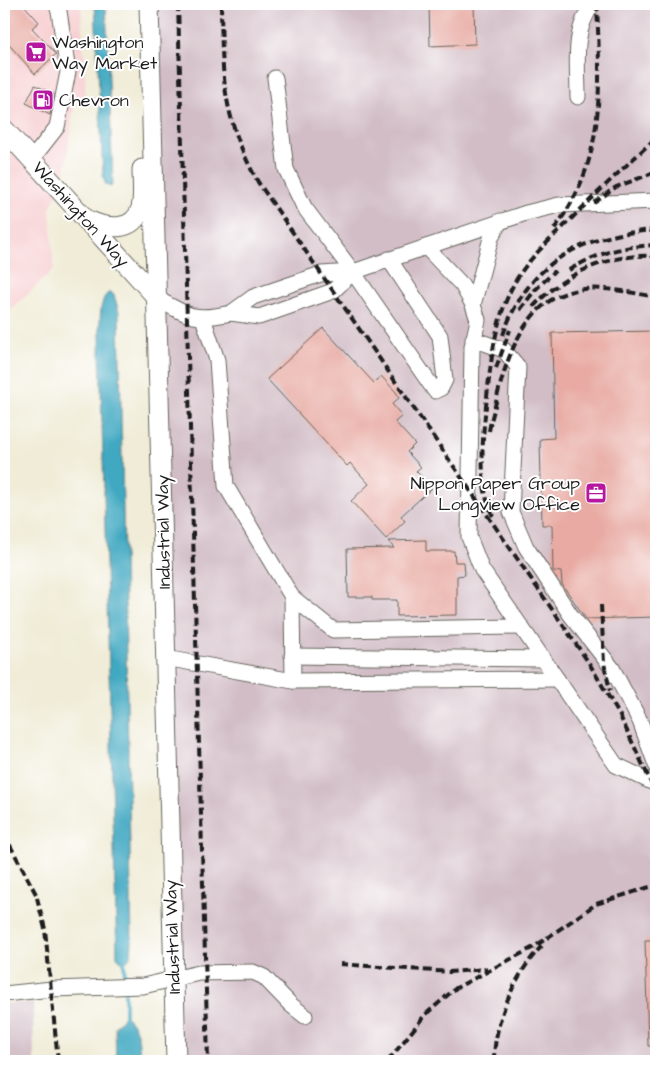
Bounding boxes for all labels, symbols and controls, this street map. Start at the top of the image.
place label: Washington Way Market [52,30,158,77]
supermarket icon: Washington Way Market [24,40,48,64]
fuel station icon: Chevron [31,88,55,112]
place label: Chevron [59,88,129,113]
street label: Washington Way [26,156,135,273]
place label: Nippon Paper Group Longview Office [410,471,580,518]
street label: Industrial Way [150,475,178,589]
office icon: Nippon Paper Group Longview Office [584,481,608,505]
street label: Industrial Way [158,879,188,995]

